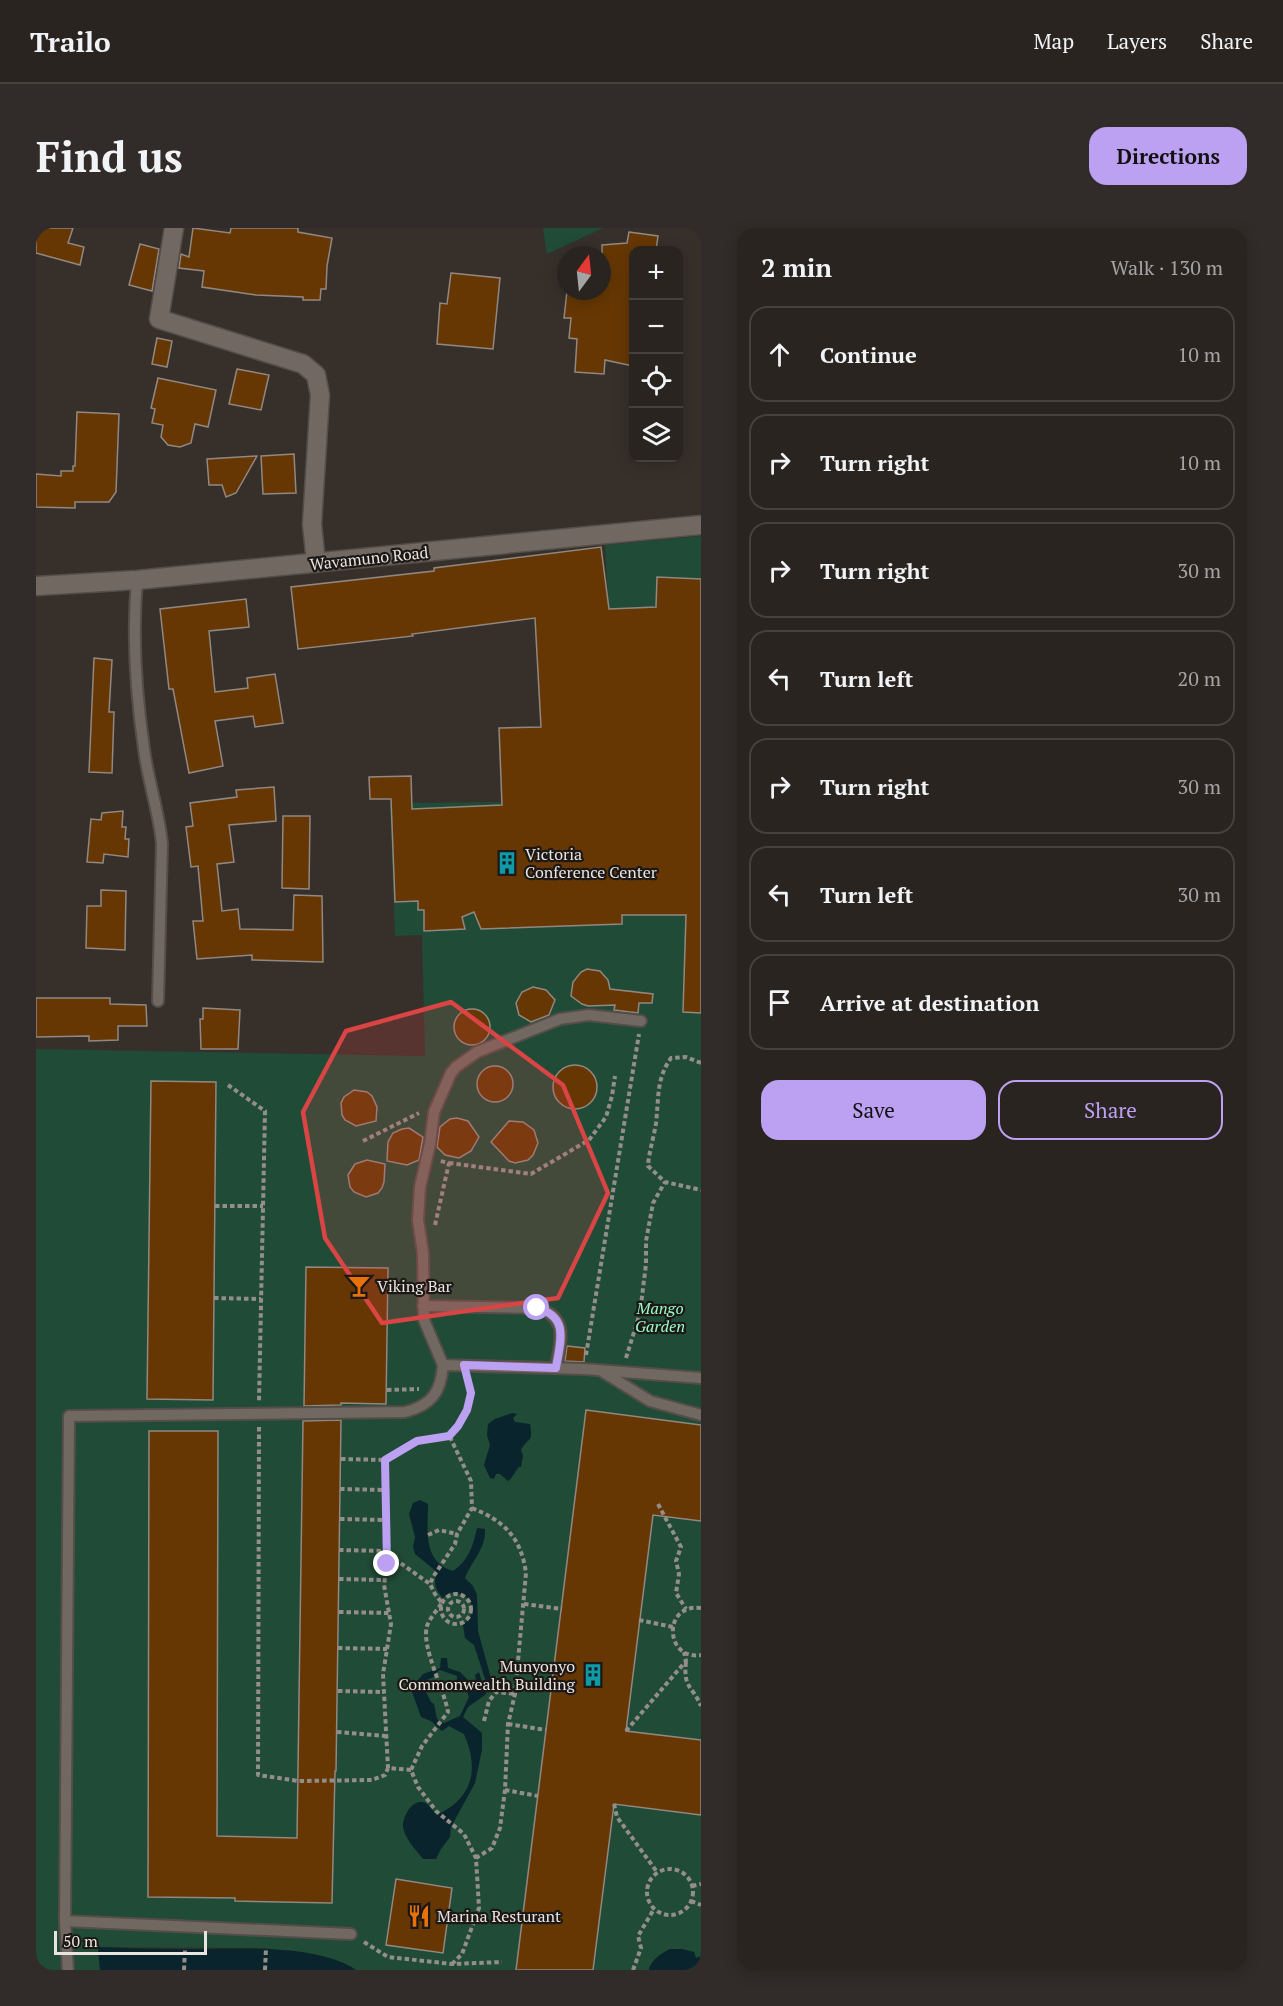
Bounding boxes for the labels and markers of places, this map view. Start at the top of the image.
place label: Victoria Conference Center [525,843,658,883]
building icon: Victoria Conference Center [494,850,520,876]
bar icon: Viking Bar [346,1273,372,1299]
place label: Viking Bar [377,1275,453,1297]
place label: Munyonyo Commonwealth Building [398,1655,576,1695]
building icon: Munyonyo Commonwealth Building [580,1662,606,1688]
restaurant icon: Marina Resturant [406,1903,432,1929]
place label: Marina Resturant [437,1905,561,1927]

